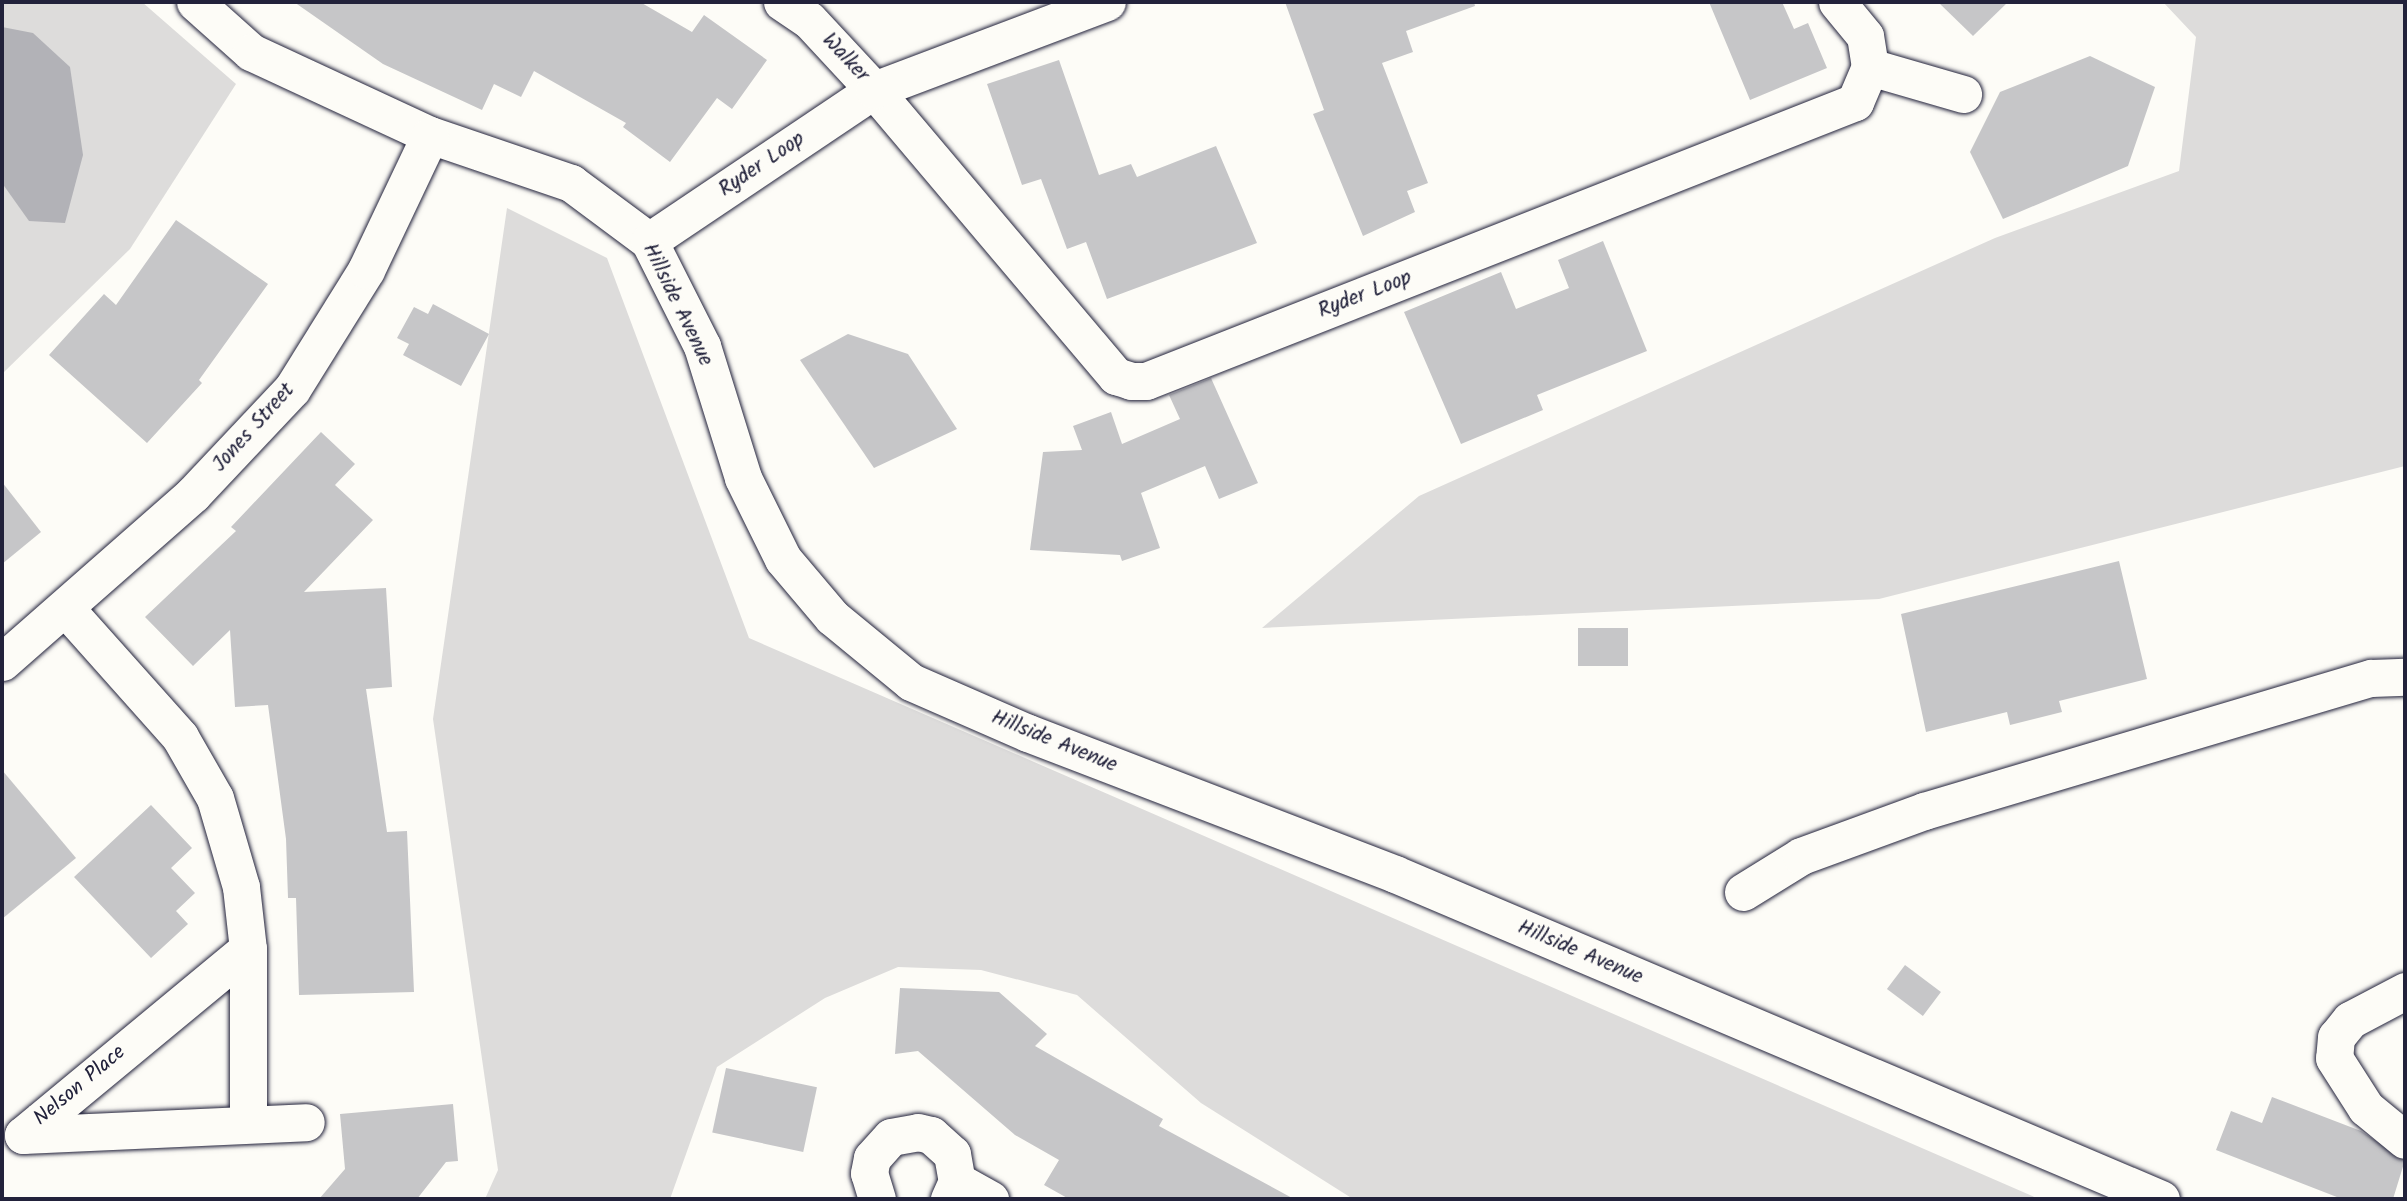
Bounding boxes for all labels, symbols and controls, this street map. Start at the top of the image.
street label: Walker [816,28,874,88]
street label: Ryder Loop [714,127,810,203]
street label: Hillside Avenue [636,239,718,371]
street label: Ryder Loop [1315,266,1415,324]
street label: Jones Street [208,378,300,478]
street label: Hillside Avenue [987,705,1121,779]
street label: Hillside Avenue [1514,915,1646,991]
street label: Nelson Place [29,1040,131,1132]

